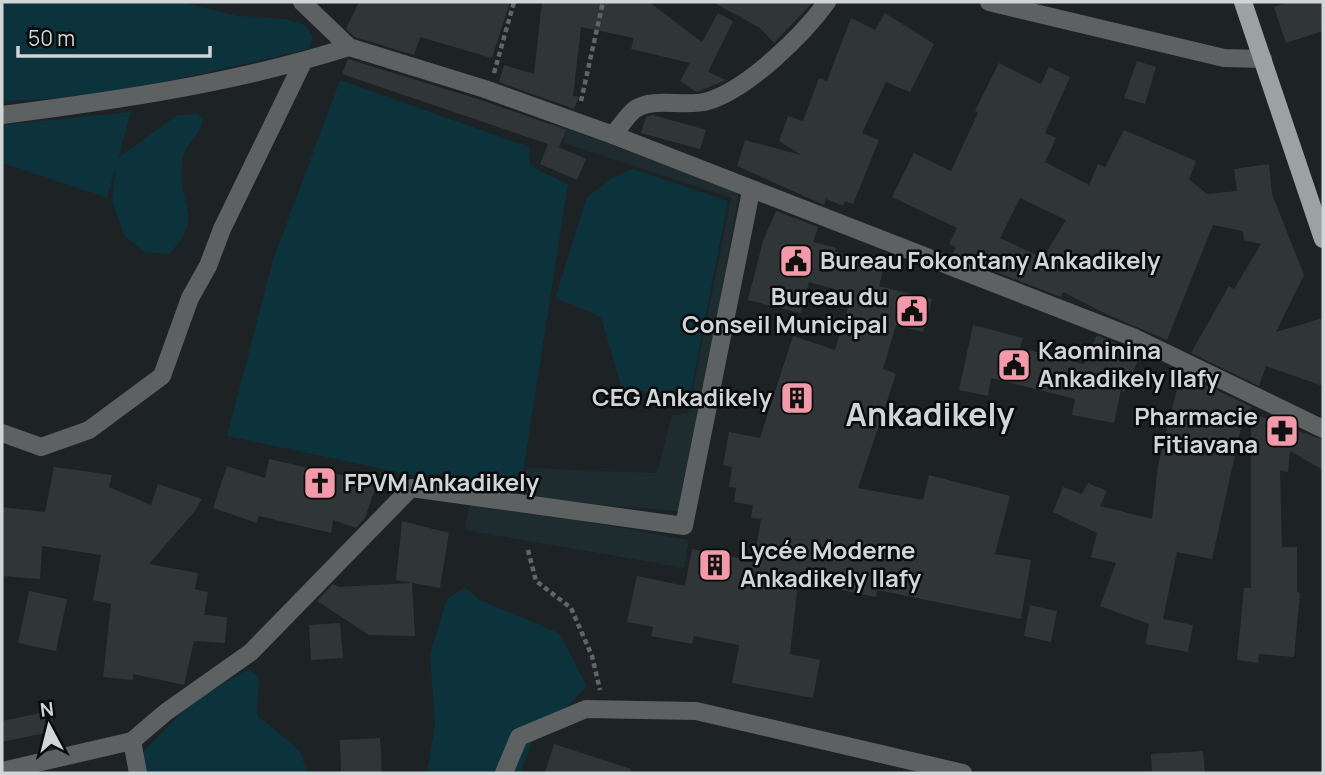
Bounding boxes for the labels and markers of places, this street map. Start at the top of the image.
public building icon: Bureau Fokontany Ankadikely [777,242,815,280]
place label: Bureau Fokontany Ankadikely [820,243,1161,276]
place label: Bureau du Conseil Municipal [682,279,888,340]
public building icon: Bureau du Conseil Municipal [893,292,931,330]
place label: Kaominina Ankadikely Ilafy [1038,333,1220,394]
public building icon: Kaominina Ankadikely Ilafy [995,346,1033,384]
building icon: CEG Ankadikely [778,379,816,417]
place label: CEG Ankadikely [592,380,773,413]
place label: Pharmacie Fitiavana [1134,399,1258,460]
pharmacy icon: Pharmacie Fitiavana [1263,412,1301,450]
church icon: FPVM Ankadikely [301,464,339,502]
place label: FPVM Ankadikely [344,465,540,498]
place label: Lycée Moderne Ankadikely Ilafy [740,533,922,594]
building icon: Lycée Moderne Ankadikely Ilafy [696,546,734,584]

